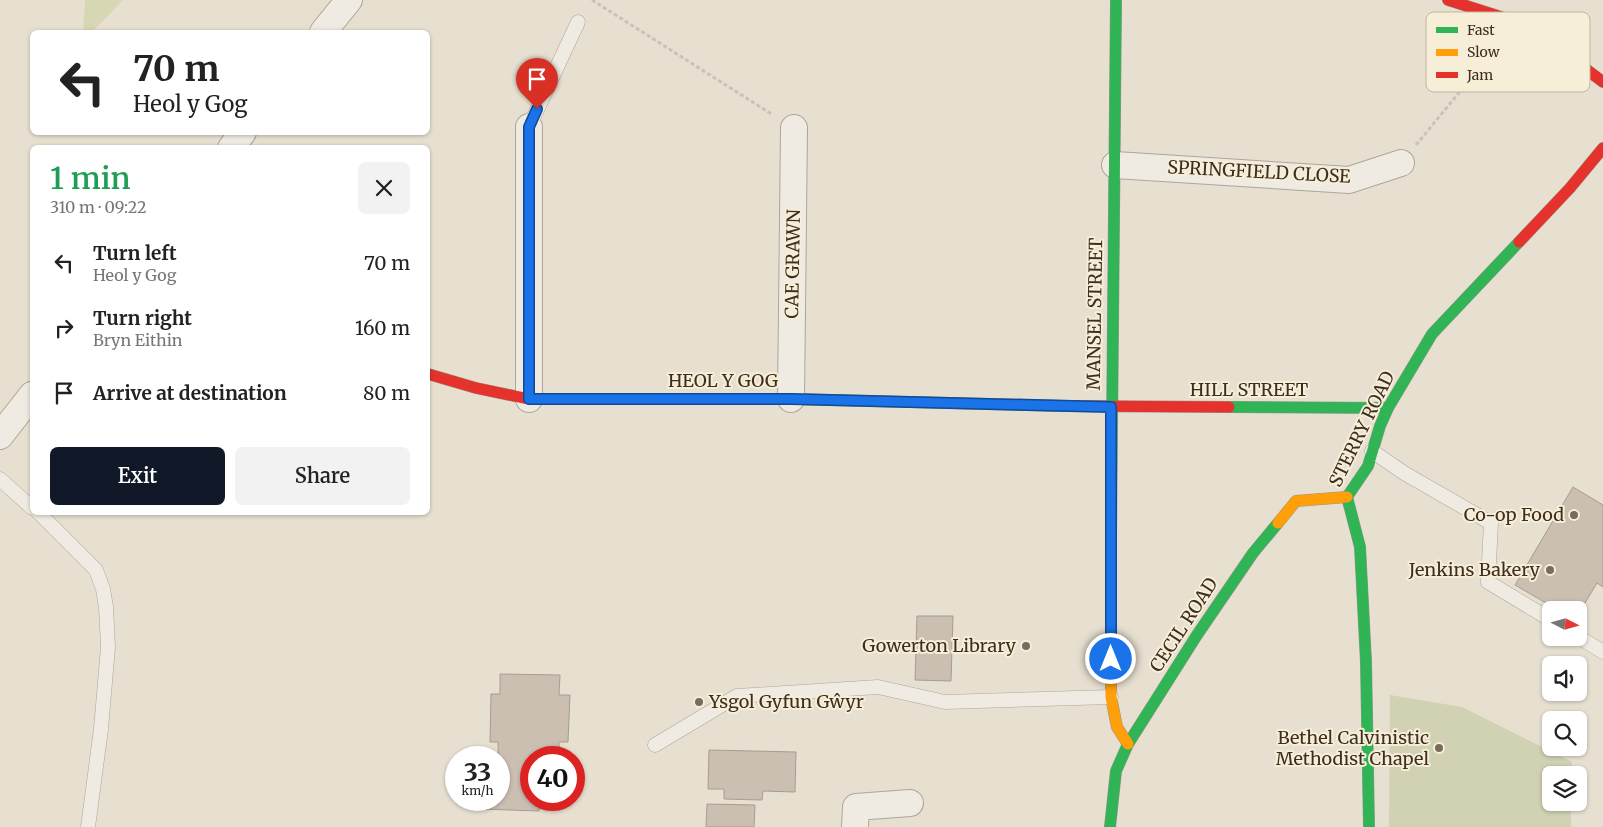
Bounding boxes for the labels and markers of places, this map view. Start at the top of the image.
pin [516,58,558,109]
place label: Co-op Food [1464,503,1564,526]
marker: Co-op Food [1568,509,1580,521]
place label: Jenkins Bakery [1408,558,1541,581]
marker: Jenkins Bakery [1544,564,1556,576]
place label: Gowerton Library [862,634,1017,657]
marker: Gowerton Library [1020,640,1032,652]
place label: Ysgol Gyfun Gŵyr [708,690,864,713]
marker: Ysgol Gyfun Gŵyr [693,696,705,708]
place label: Bethel Calvinistic Methodist Chapel [1276,726,1429,770]
marker: Bethel Calvinistic Methodist Chapel [1433,742,1445,754]

